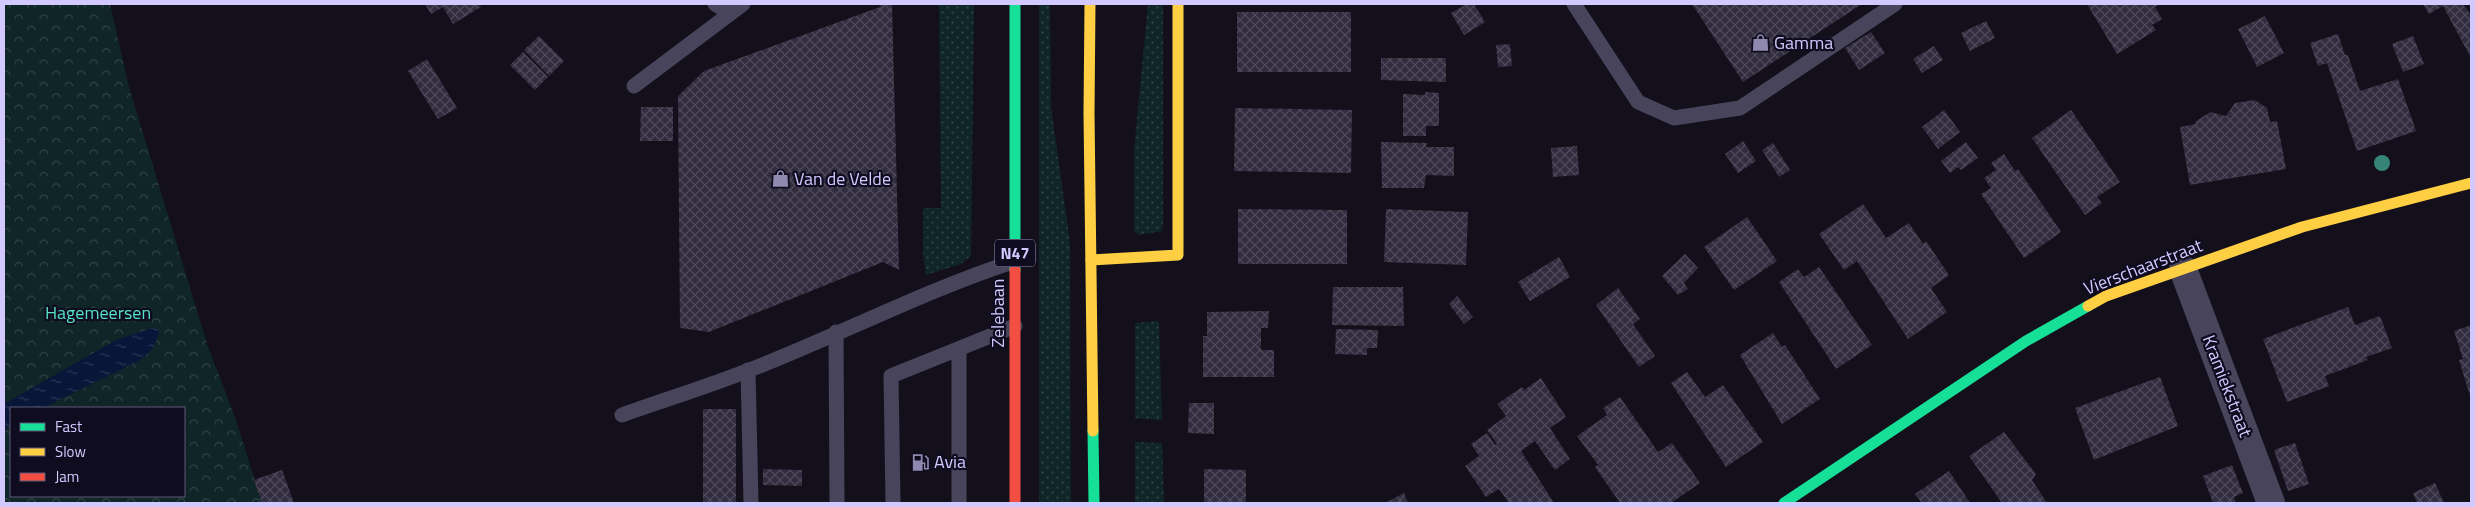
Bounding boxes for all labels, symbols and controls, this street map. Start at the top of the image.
place label: Gamma [1774,29,1833,56]
shop icon: Gamma [1750,33,1770,53]
place label: Van de Velde [794,165,891,192]
shop icon: Van de Velde [770,169,790,189]
street label: Vierschaarstraat [2080,231,2207,302]
road number: N47 [995,240,1035,266]
street label: Zelebaan [984,279,1011,347]
park label: Hagemeersen [45,299,151,326]
street label: Kramiekstraat [2196,331,2260,441]
legend [10,407,185,497]
text: Fast [55,415,83,438]
text: Slow [55,440,86,463]
place label: Avia [934,448,966,475]
fuel station icon: Avia [910,452,930,472]
text: Jam [55,465,79,488]

